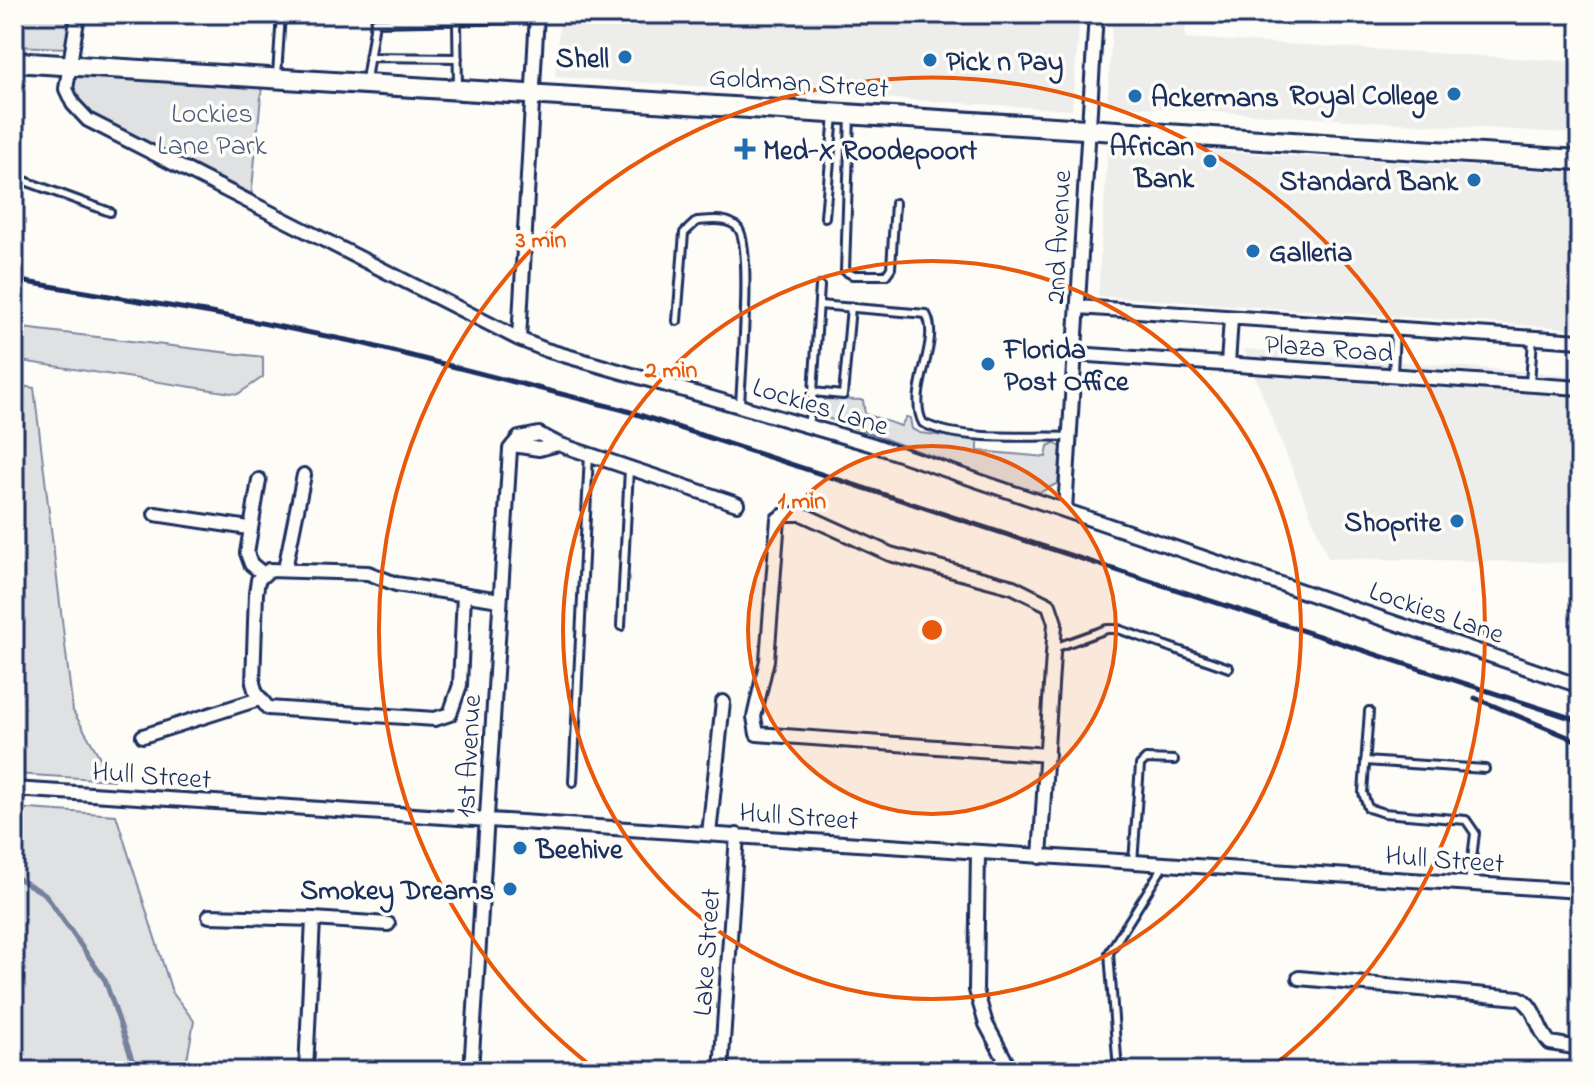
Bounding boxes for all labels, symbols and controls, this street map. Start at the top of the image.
place label: Shell [556,40,609,81]
place label: Pick n Pay [946,43,1063,84]
marker: Shell [616,48,634,66]
marker: Pick n Pay [921,51,939,69]
street label: Goldman Street [708,58,890,111]
place label: Royal College [1289,77,1439,119]
place label: Ackermans [1151,79,1279,120]
marker: Royal College [1445,85,1463,103]
marker: Ackermans [1126,87,1144,105]
park label: Lockies Lane Park [157,95,267,168]
place label: African Bank [1110,128,1195,201]
place label: Med-X Roodepoort [763,132,978,173]
marker: Med-X Roodepoort [734,138,756,160]
marker: African Bank [1201,152,1219,170]
place label: Standard Bank [1279,163,1459,204]
street label: 2nd Avenue [1037,169,1085,305]
marker: Standard Bank [1465,171,1483,189]
text: 3 min [515,224,567,259]
place label: Galleria [1269,234,1352,275]
marker: Galleria [1244,242,1262,260]
street label: Plaza Road [1263,326,1395,375]
place label: Florida Post Office [1002,331,1130,404]
text: 2 min [644,354,698,389]
marker: Florida Post Office [979,355,997,373]
street label: Lockies Lane [747,368,893,449]
text: 1 min [778,485,826,520]
place label: Shoprite [1344,504,1442,545]
marker: Shoprite [1448,512,1466,530]
street label: Lockies Lane [1363,572,1509,657]
centre of rings [918,616,946,644]
street label: 1st Avenue [447,693,494,819]
street label: Hull Street [91,753,213,802]
street label: Hull Street [738,794,860,843]
place label: Beehive [534,831,624,872]
street label: Hull Street [1384,837,1506,886]
marker: Beehive [511,839,529,857]
place label: Smokey Dreams [300,872,494,913]
marker: Smokey Dreams [501,880,519,898]
street label: Lake Street [684,887,733,1017]

